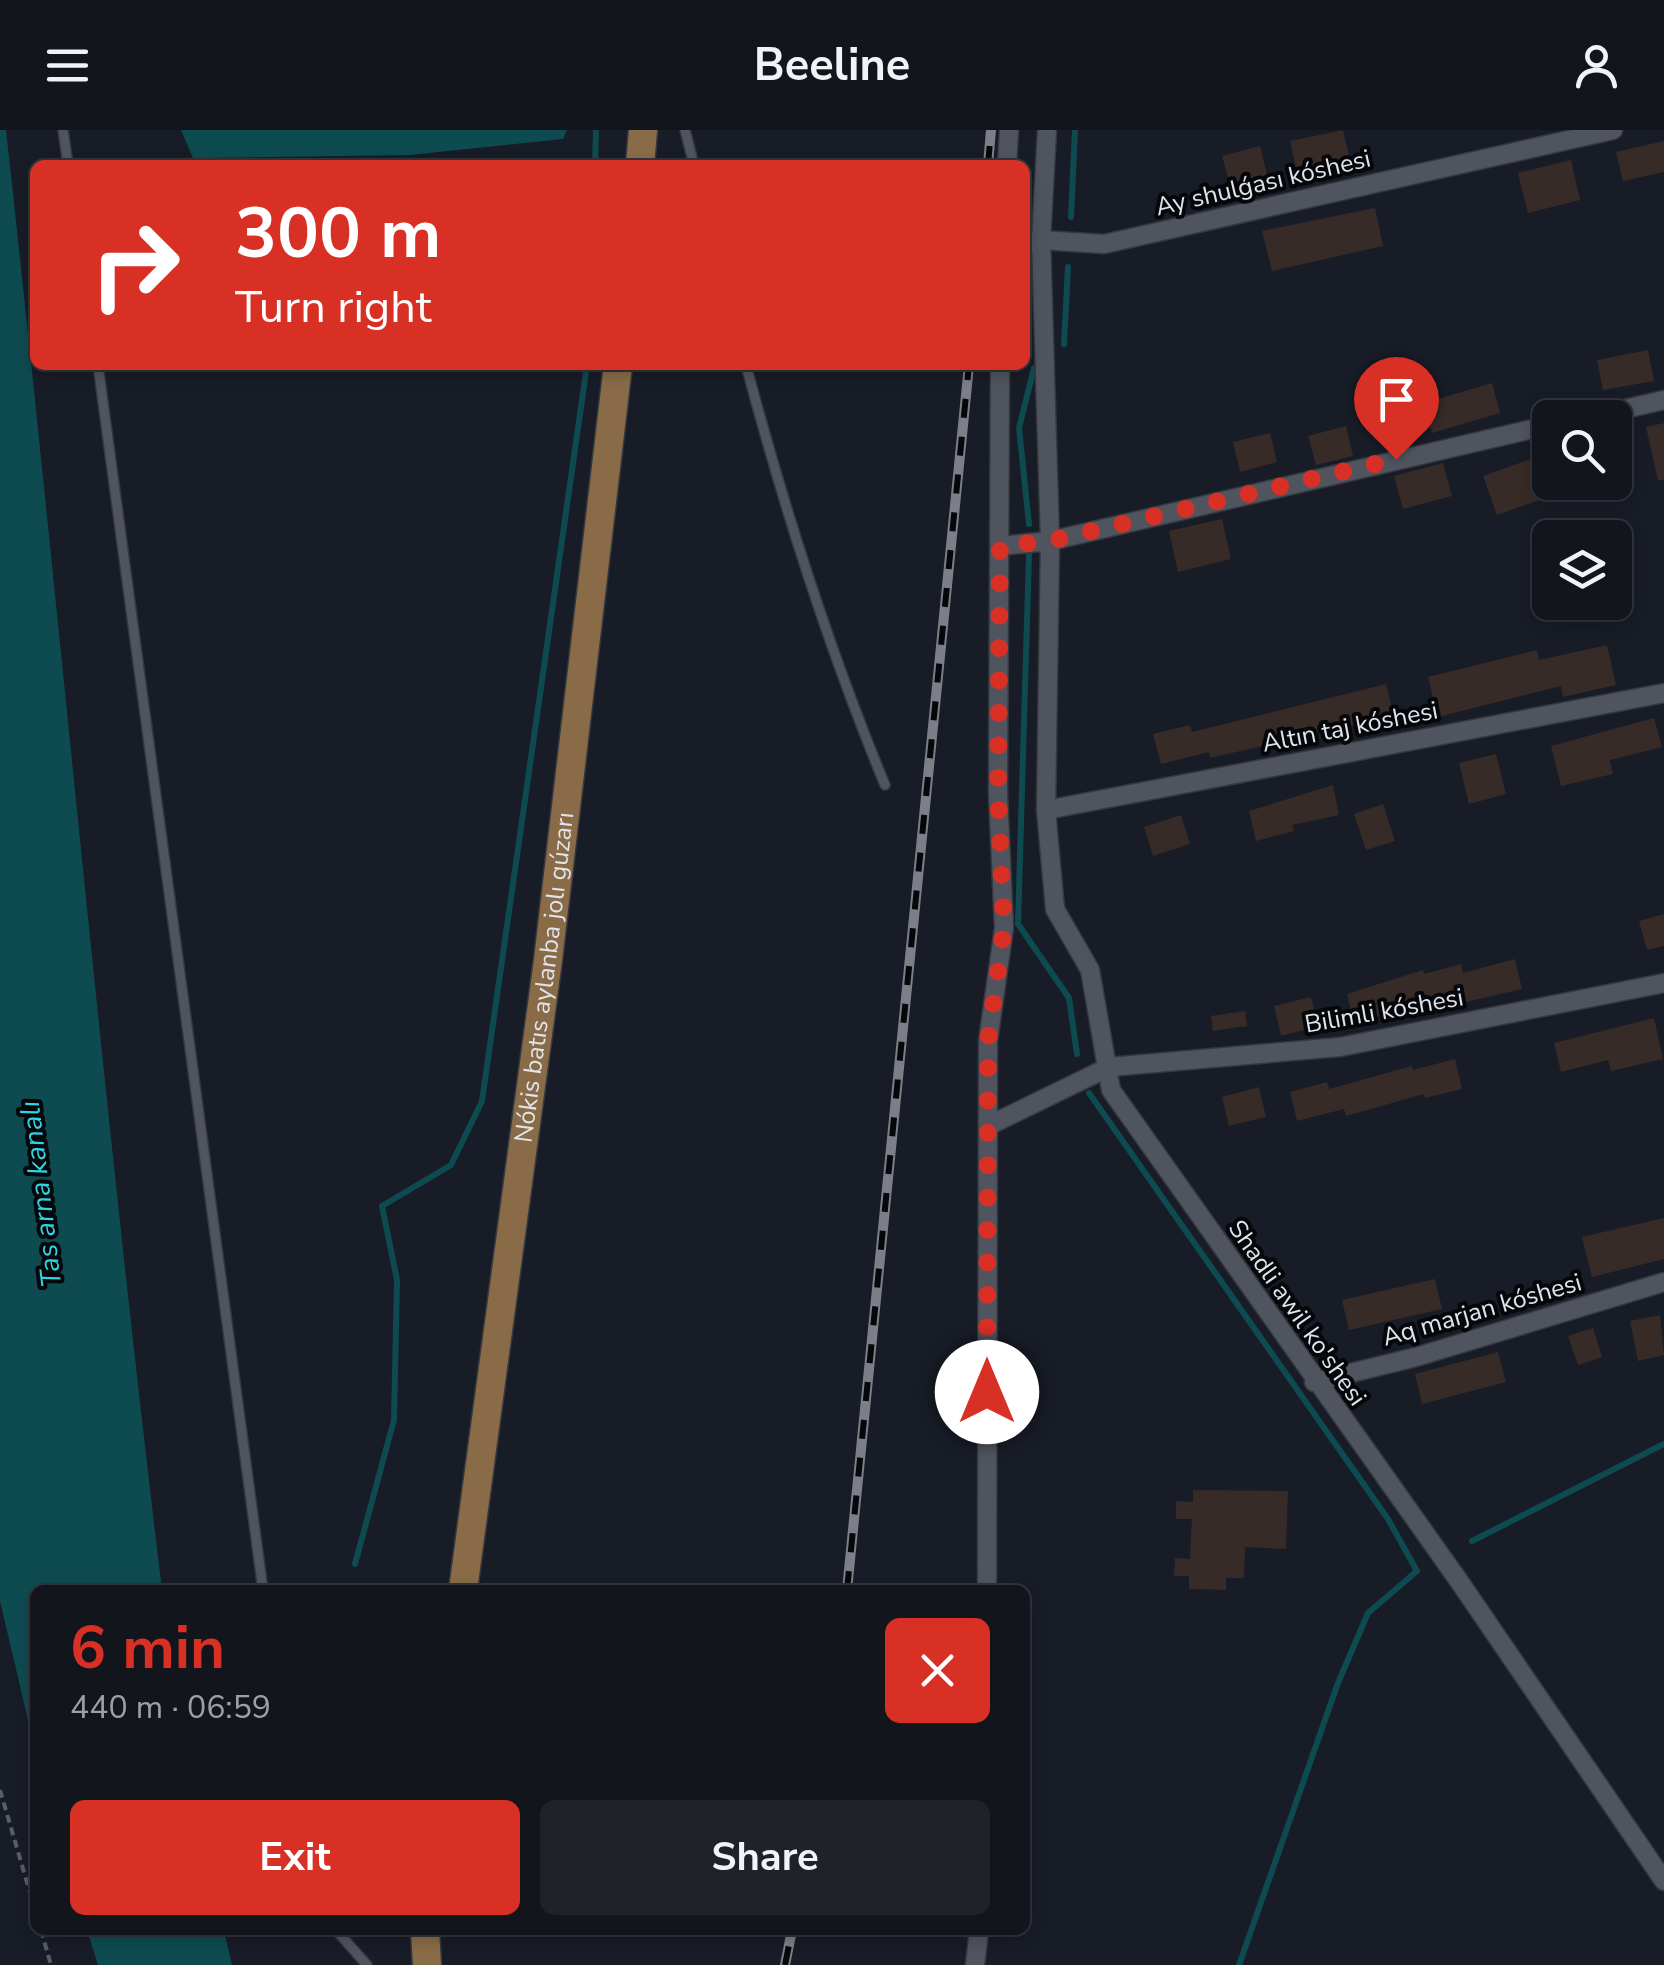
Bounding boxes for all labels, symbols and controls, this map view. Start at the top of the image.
text: Beeline [754,35,910,96]
icon: menu [40,38,95,93]
icon: person [1569,38,1624,93]
street label: Ay shulǵası kóshesi [1152,142,1374,224]
text: 300 m [235,186,441,282]
icon: right [70,200,200,330]
text: Turn right [235,277,432,338]
pin [1354,357,1439,460]
icon: arrive [1369,372,1424,427]
map controls [1532,400,1632,620]
button: search [1532,400,1632,500]
button: layers [1532,520,1632,620]
street label: Altın taj kóshesi [1259,693,1441,761]
street label: Nókis batıs aylanba jolı gúzarı [507,810,582,1145]
street label: Bilimli kóshesi [1302,980,1466,1042]
water label: Tas arna kanalı [11,1099,71,1289]
street label: Shadli awil ko'shesi [1220,1213,1374,1413]
street label: Aq marjan kóshesi [1378,1265,1586,1355]
position arrow [935,1340,1039,1444]
text: 6 min [70,1607,225,1689]
button: close [885,1618,990,1723]
text: 440 m · 06:59 [70,1686,271,1729]
button: Exit [70,1800,520,1915]
button: Share [540,1800,990,1915]

